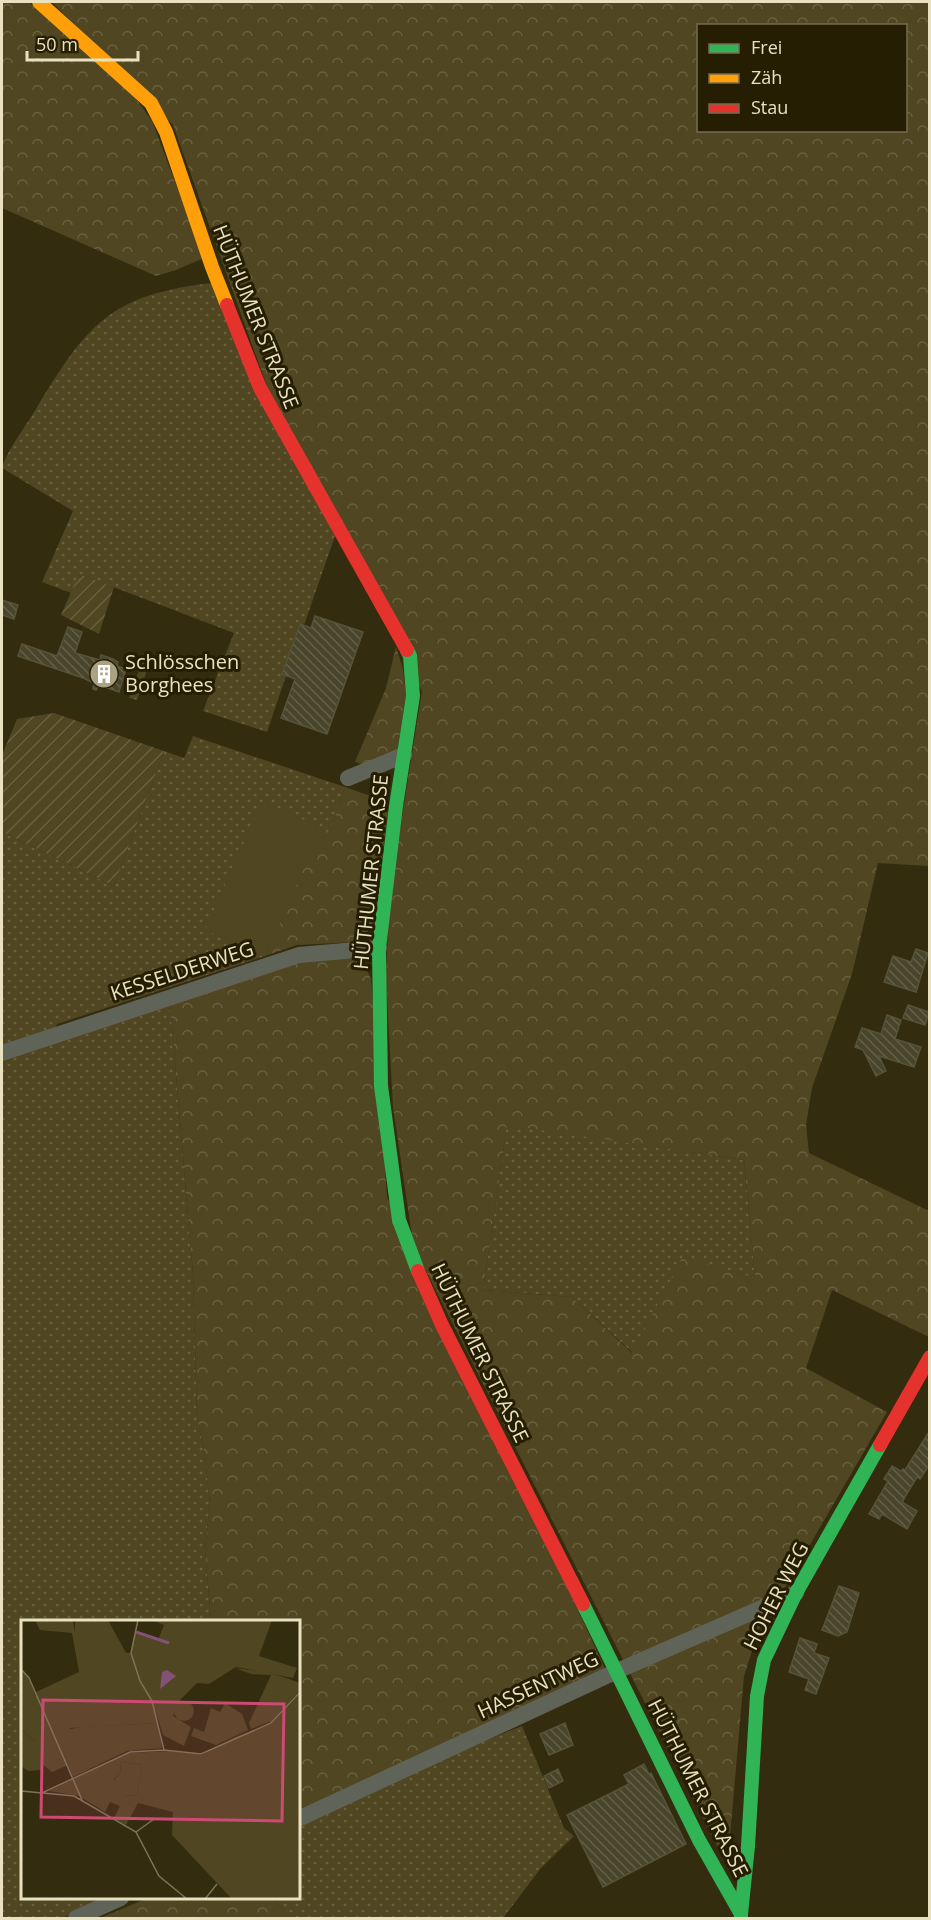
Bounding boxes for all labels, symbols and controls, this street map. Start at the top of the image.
scale bar [27,24,138,62]
legend [697,24,907,132]
text: 50 m [36,32,78,56]
text: Frei [751,35,782,59]
text: Zäh [751,65,782,89]
text: Stau [751,95,788,119]
street label: HÜTHUMER STRASSE [207,221,306,413]
place label: Schlösschen Borghees [125,648,239,698]
building icon: Schlösschen Borghees [88,658,120,690]
street label: HÜTHUMER STRASSE [347,773,394,971]
street label: KESSELDERWEG [107,935,257,1006]
street label: HÜTHUMER STRASSE [425,1259,536,1447]
street label: HOHER WEG [737,1537,814,1654]
inset map [21,1620,300,1899]
street label: HASSENTWEG [473,1645,603,1724]
street label: HÜTHUMER STRASSE [642,1694,755,1881]

